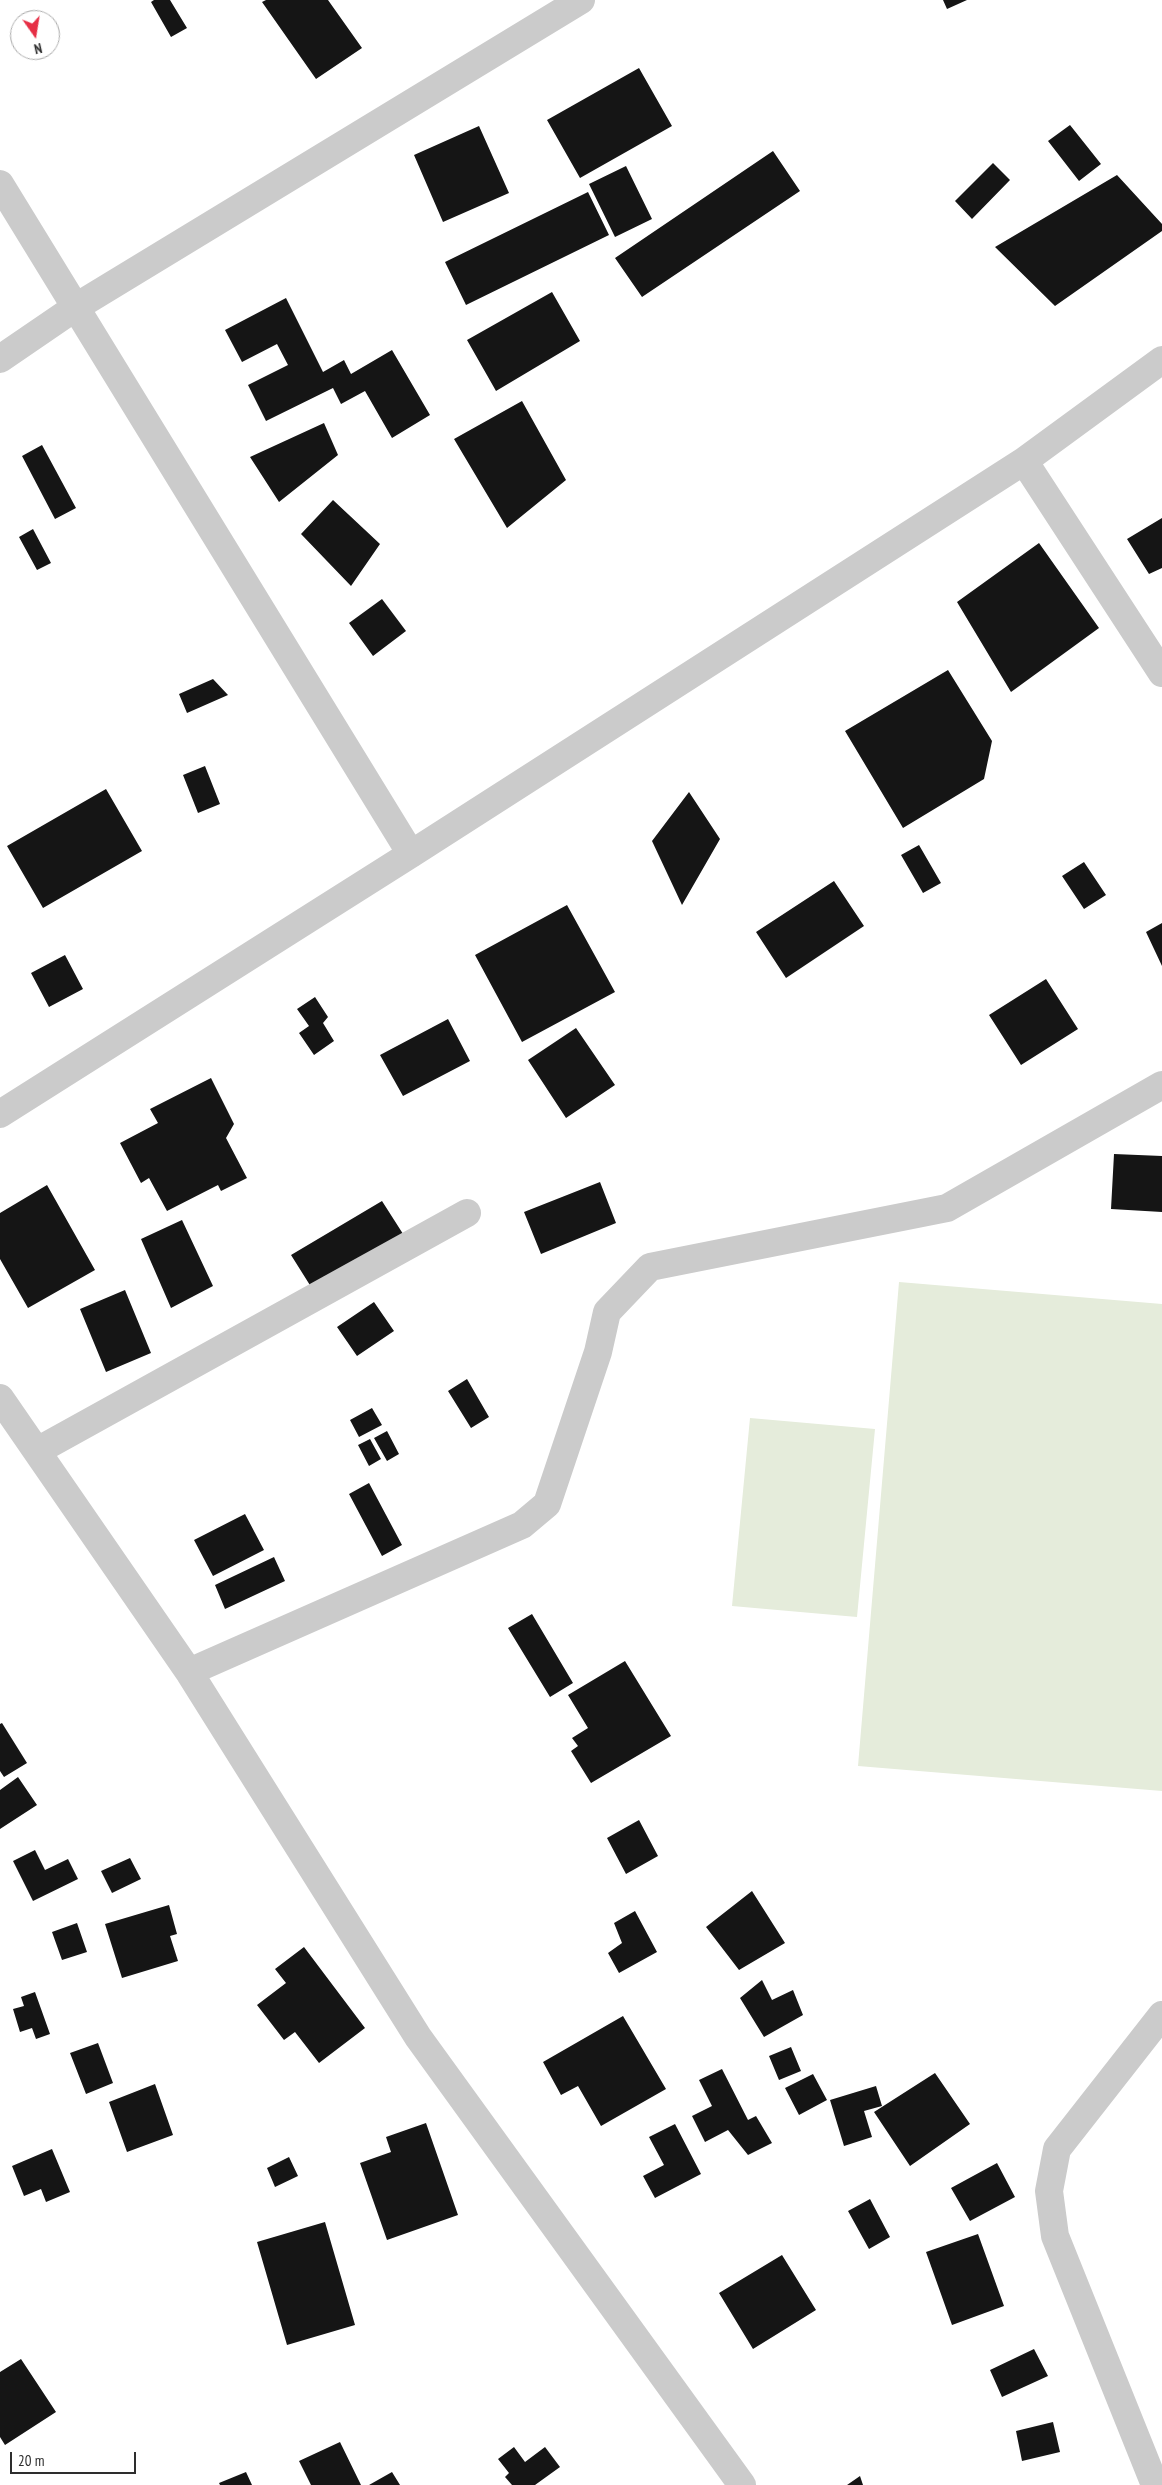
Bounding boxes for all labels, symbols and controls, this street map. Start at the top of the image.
north arrow [10,10,60,60]
text: N [32,39,44,58]
scale bar [12,2442,139,2474]
text: 20 m [18,2451,44,2470]

